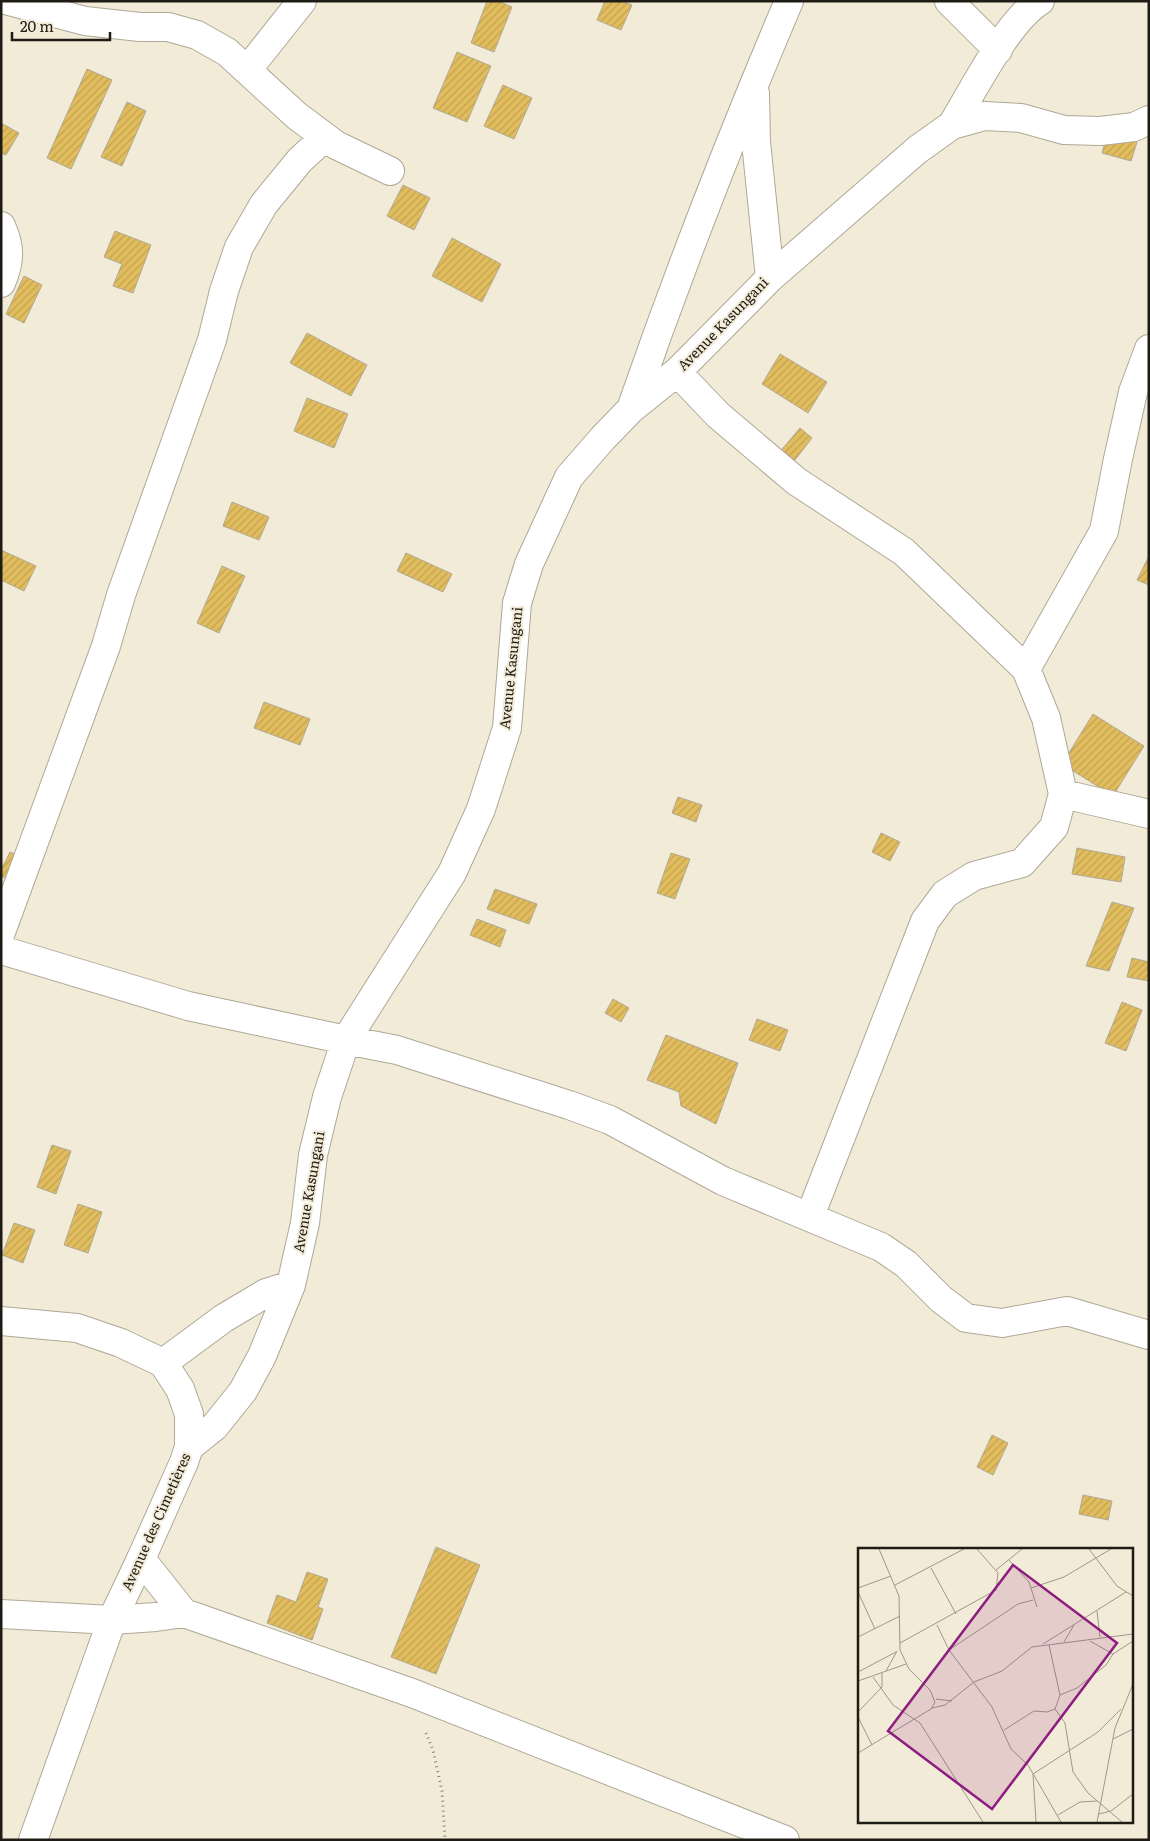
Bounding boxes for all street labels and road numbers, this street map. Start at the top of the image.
street label: Avenue Kasungani [672,272,772,375]
street label: Avenue Kasungani [494,605,526,730]
street label: Avenue Kasungani [287,1129,329,1254]
street label: Avenue des Cimetières [116,1450,195,1594]

